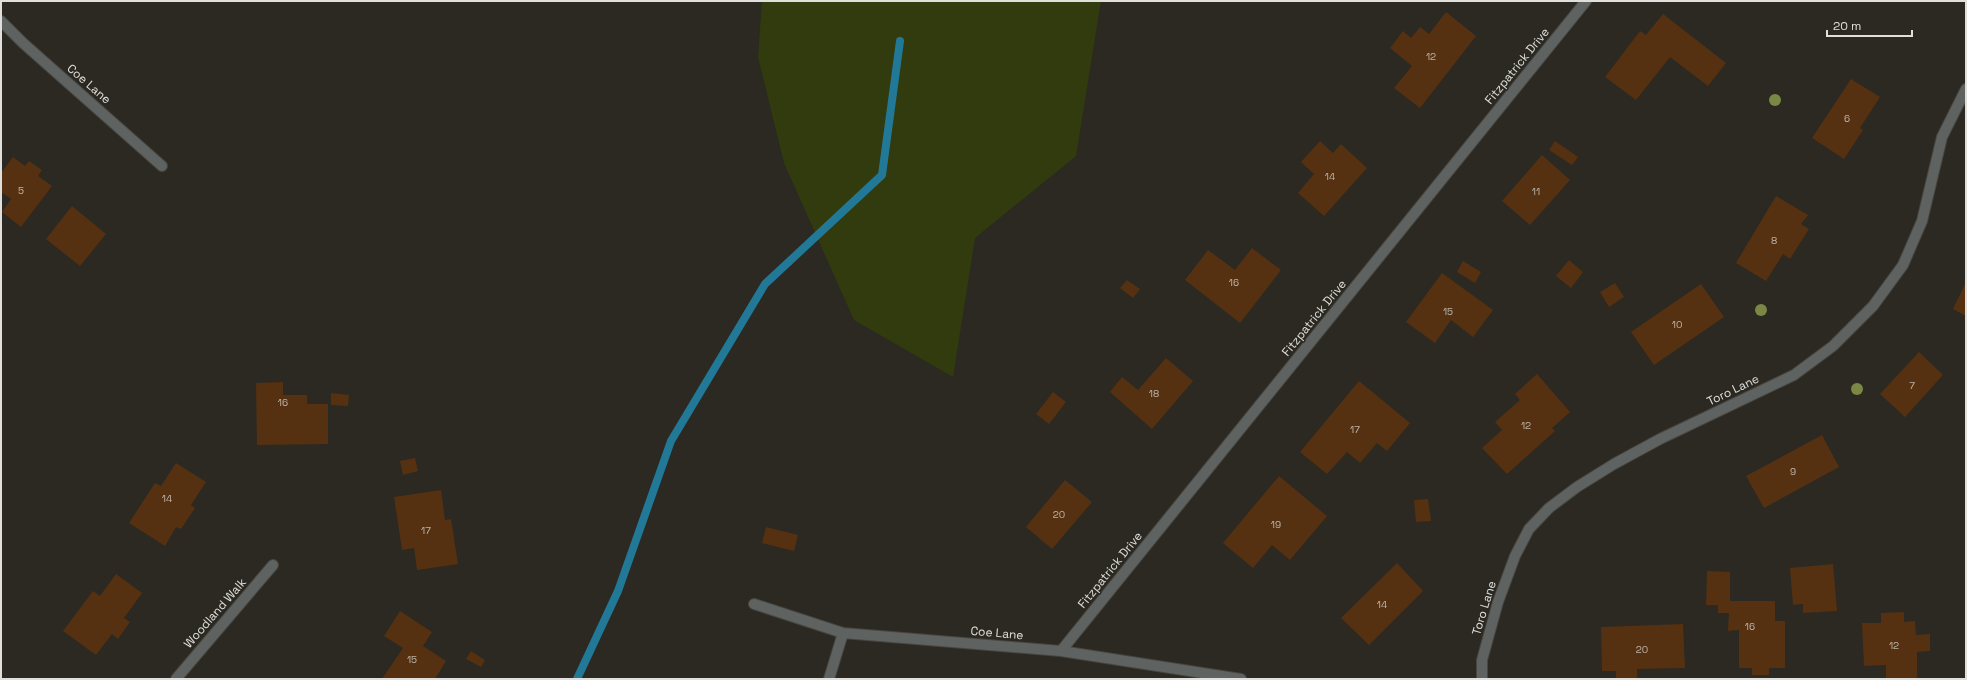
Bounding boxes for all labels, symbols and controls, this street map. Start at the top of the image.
scale bar [1827,12,1912,38]
text: 20 m [1833,18,1861,34]
street label: Fitzpatrick Drive [1481,24,1553,108]
house number: 12 [1426,50,1436,63]
street label: Coe Lane [64,60,114,108]
house number: 6 [1844,112,1850,125]
house number: 14 [1325,170,1335,183]
house number: 5 [18,184,24,197]
house number: 11 [1532,185,1540,198]
house number: 8 [1771,234,1777,247]
house number: 16 [1229,276,1239,289]
street label: Fitzpatrick Drive [1278,276,1350,360]
house number: 15 [1443,305,1453,318]
house number: 10 [1672,318,1682,331]
street label: Toro Lane [1704,371,1762,409]
house number: 7 [1909,379,1915,392]
house number: 18 [1149,387,1159,400]
house number: 16 [278,396,288,409]
house number: 12 [1521,419,1531,432]
house number: 17 [1350,423,1360,436]
house number: 9 [1790,465,1796,478]
house number: 14 [162,492,172,505]
house number: 20 [1053,508,1065,521]
house number: 19 [1271,518,1281,531]
house number: 17 [421,524,431,537]
street label: Fitzpatrick Drive [1074,528,1146,612]
street label: Woodland Walk [180,574,250,651]
street label: Toro Lane [1468,579,1500,637]
house number: 14 [1377,598,1387,611]
house number: 16 [1745,620,1755,633]
street label: Coe Lane [970,623,1024,643]
house number: 12 [1889,639,1899,652]
house number: 20 [1636,643,1648,656]
house number: 15 [407,653,417,666]

